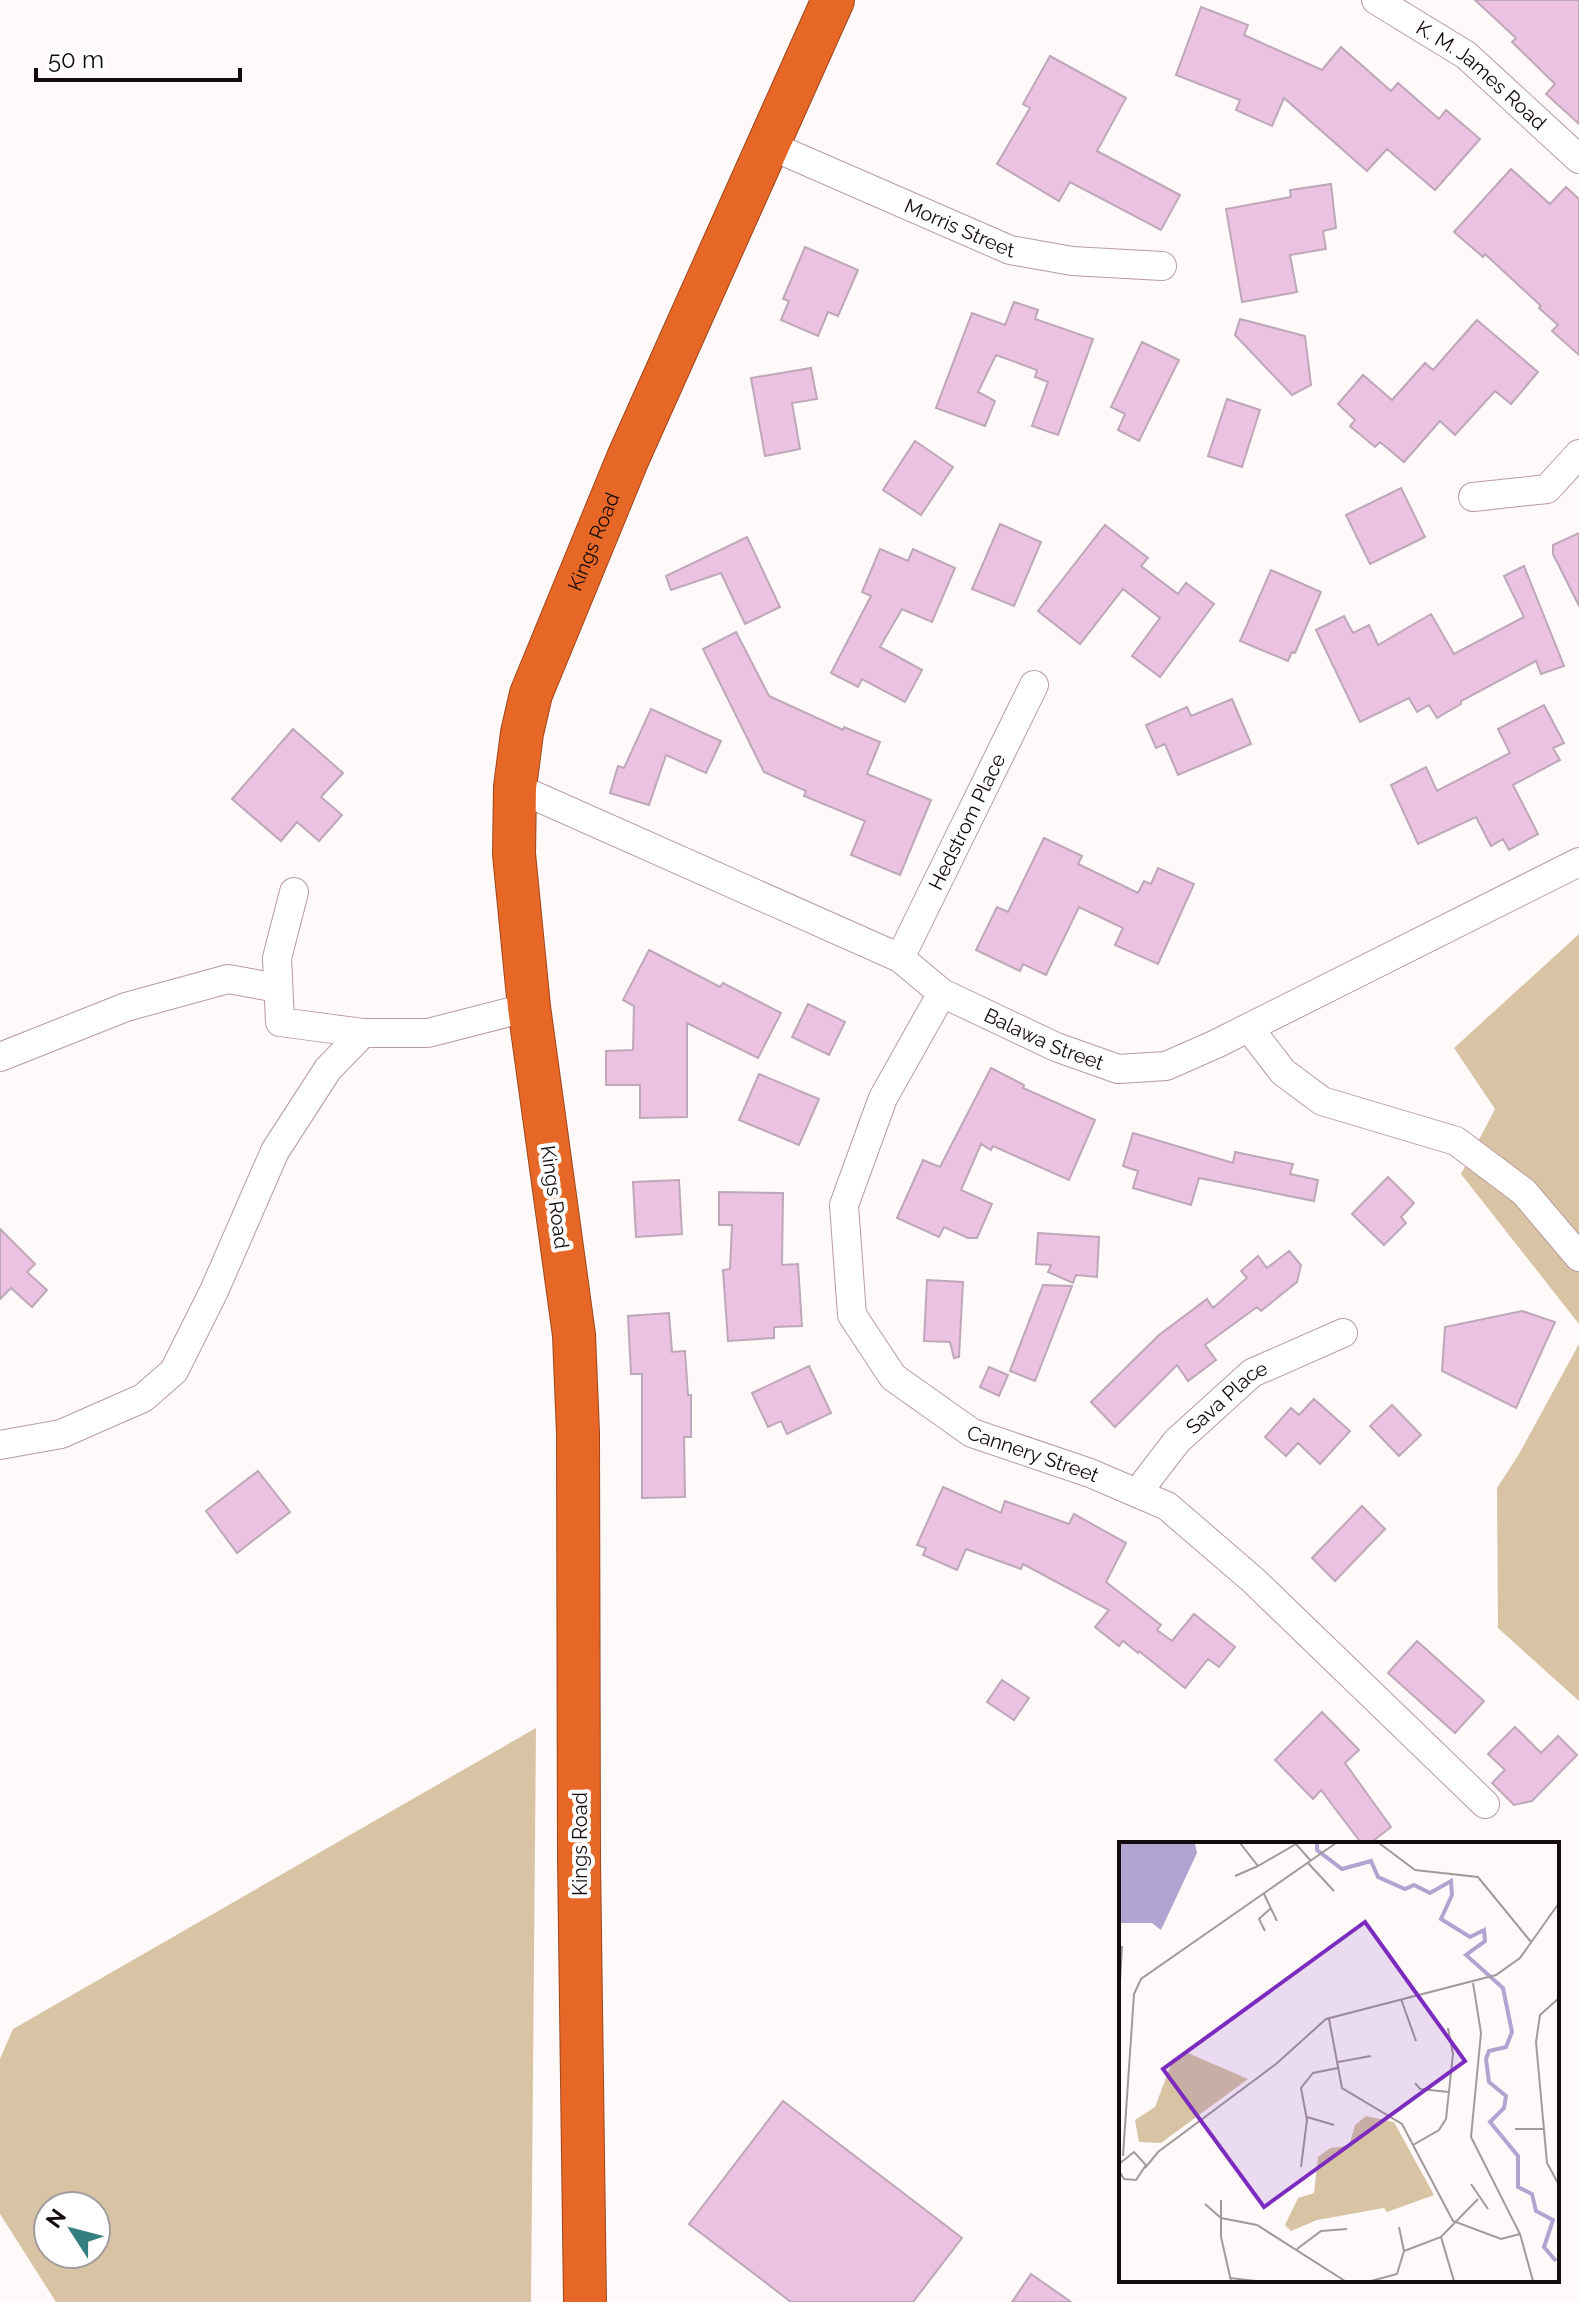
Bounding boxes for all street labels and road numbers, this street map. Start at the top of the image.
street label: K. M. James Road [1412,16,1551,135]
street label: Morris Street [901,194,1016,263]
street label: Kings Road [563,489,624,594]
street label: Hedstrom Place [923,749,1011,894]
street label: Balawa Street [980,1003,1107,1075]
street label: Kings Road [536,1144,574,1250]
street label: Sava Place [1181,1356,1271,1439]
street label: Cannery Street [964,1420,1103,1487]
street label: Kings Road [568,1792,592,1896]

